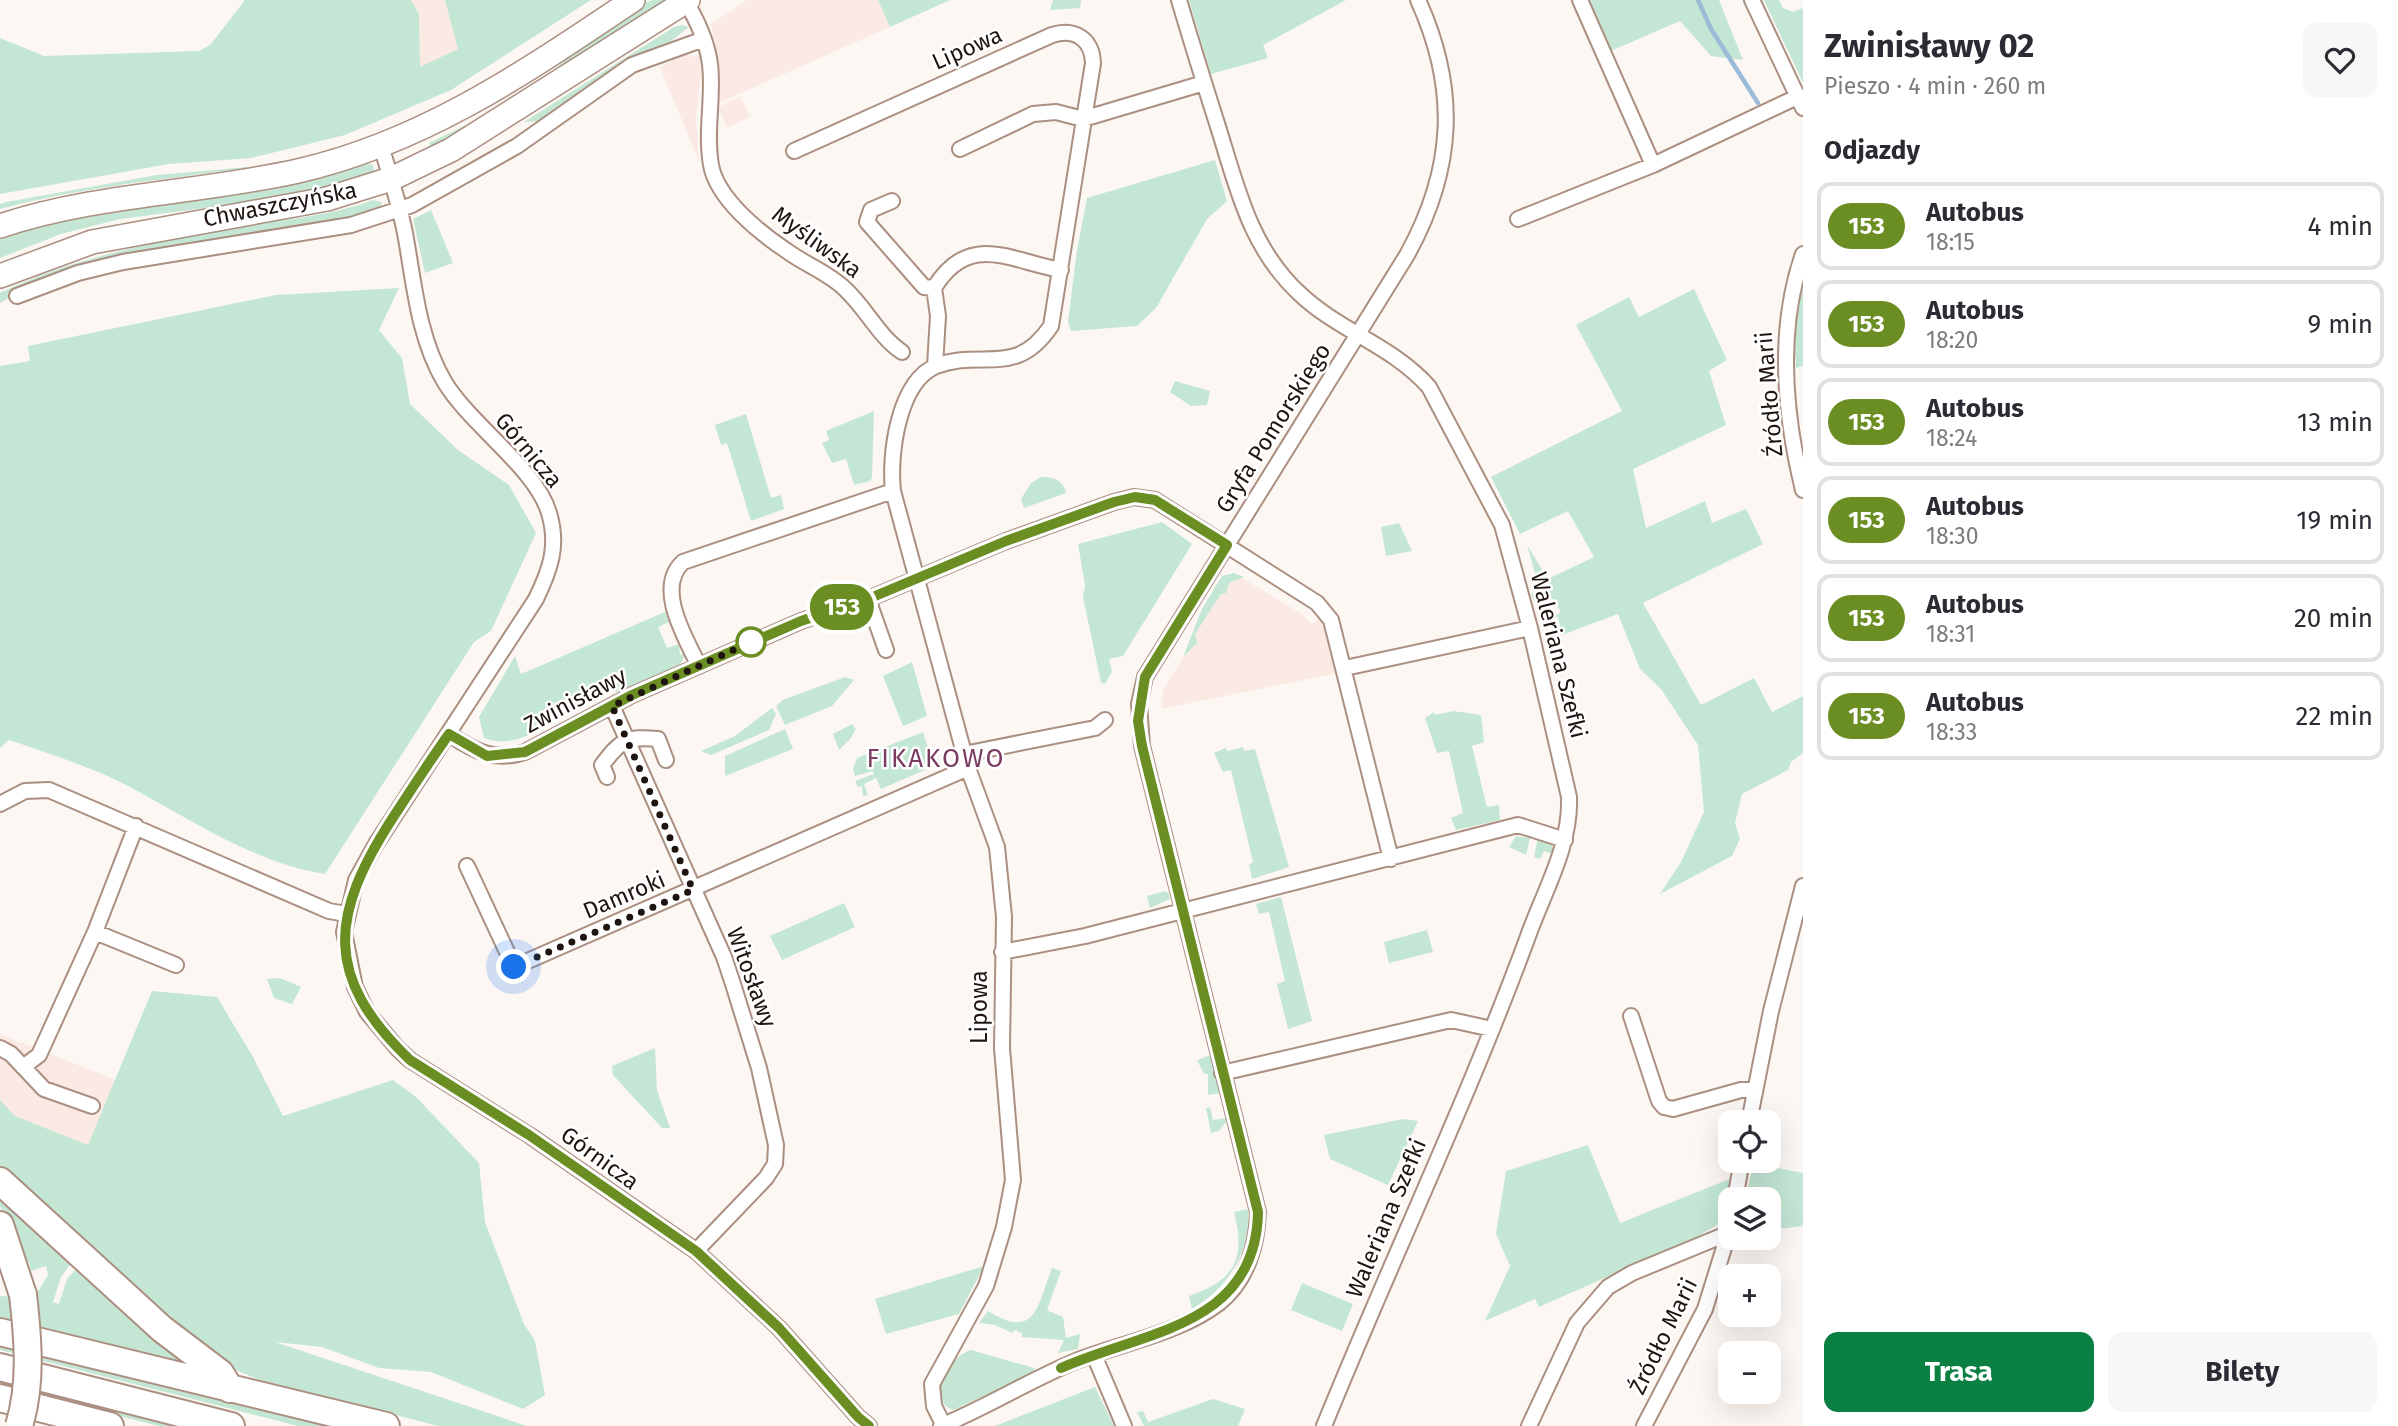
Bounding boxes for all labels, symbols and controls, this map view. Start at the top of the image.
street label: Lipowa [928,20,1006,76]
button: heart [2303,23,2377,97]
text: Zwinisławy 02 [1824,26,2034,66]
text: Pieszo · 4 min · 260 m [1824,72,2046,100]
text: Odjazdy [1824,135,1920,166]
street label: Chwaszczyńska [201,175,359,233]
text: Autobus [1926,197,2024,228]
street label: Myśliwska [767,200,867,284]
text: 4 min [2307,211,2373,242]
text: 153 [1848,212,1885,240]
text: 18:15 [1926,228,1975,256]
text: Autobus [1926,295,2024,326]
text: 9 min [2308,309,2373,340]
text: 153 [1848,310,1885,338]
text: 18:20 [1926,326,1978,354]
street label: Źródło Marii [1749,330,1788,458]
street label: Gryfa Pomorskiego [1209,338,1337,518]
text: Autobus [1926,393,2024,424]
street label: Górnicza [489,407,569,493]
text: 13 min [2297,407,2373,438]
text: 153 [1848,408,1885,436]
text: 18:24 [1926,424,1977,452]
text: Autobus [1926,491,2024,522]
text: 19 min [2296,505,2373,536]
text: 153 [1848,506,1885,534]
text: 18:30 [1926,522,1979,550]
street label: Waleriana Szefki [1525,569,1593,741]
line badge: 153 [802,584,882,630]
text: Autobus [1926,589,2024,620]
text: 153 [824,593,860,621]
text: 20 min [2294,603,2373,634]
text: 153 [1848,604,1885,632]
text: 18:31 [1926,620,1975,648]
unlabelled marker [736,627,766,657]
street label: Zwinisławy [519,661,632,739]
text: Autobus [1926,687,2024,718]
text: 22 min [2296,701,2373,732]
text: 153 [1848,702,1885,730]
text: 18:33 [1926,718,1977,746]
district label: FIKAKOWO [866,743,1006,774]
street label: Damroki [579,865,669,925]
street label: Witosławy [721,923,783,1032]
your location [496,949,531,984]
street label: Lipowa [965,970,993,1044]
map controls [1718,1110,1781,1404]
button: locate [1718,1110,1781,1173]
street label: Górnicza [555,1120,645,1196]
street label: Waleriana Szefki [1340,1134,1432,1302]
button: layers [1718,1187,1781,1250]
button: + [1718,1264,1781,1327]
street label: Źródło Marii [1622,1273,1703,1399]
button: Trasa [1824,1332,2094,1412]
button: Bilety [2108,1332,2377,1412]
button: − [1718,1341,1781,1404]

